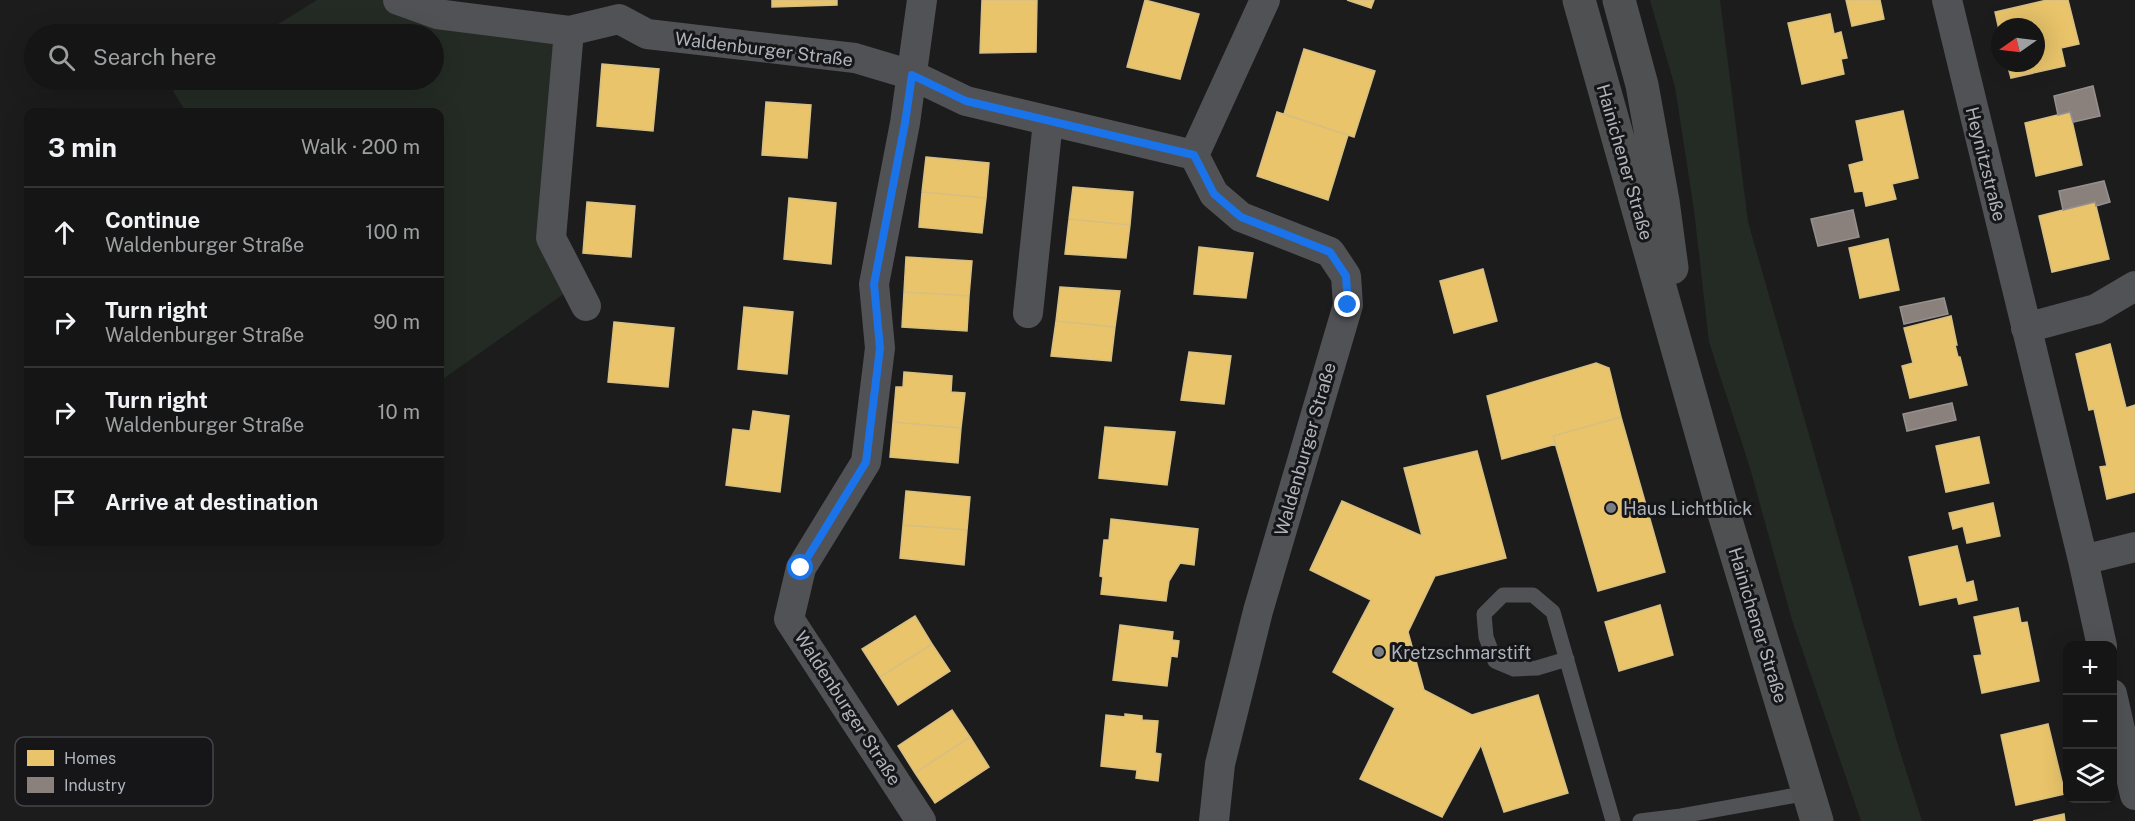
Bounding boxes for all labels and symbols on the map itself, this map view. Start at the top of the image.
north arrow [1991,18,2045,72]
street label: Waldenburger Straße [674,28,854,70]
street label: Hainichener Straße [1593,81,1657,243]
street label: Heynitzstraße [1962,105,2010,223]
route end [1334,291,1360,317]
street label: Waldenburger Straße [1270,360,1340,538]
place label: Haus Lichtblick [1623,498,1752,519]
marker: Haus Lichtblick [1604,501,1618,515]
street label: Hainichener Straße [1724,545,1792,705]
route start [787,554,813,580]
street label: Waldenburger Straße [790,627,906,789]
place label: Kretzschmarstift [1391,642,1531,663]
marker: Kretzschmarstift [1372,645,1386,659]
legend [15,737,213,806]
text: Homes [64,749,116,768]
text: Industry [64,776,126,795]

